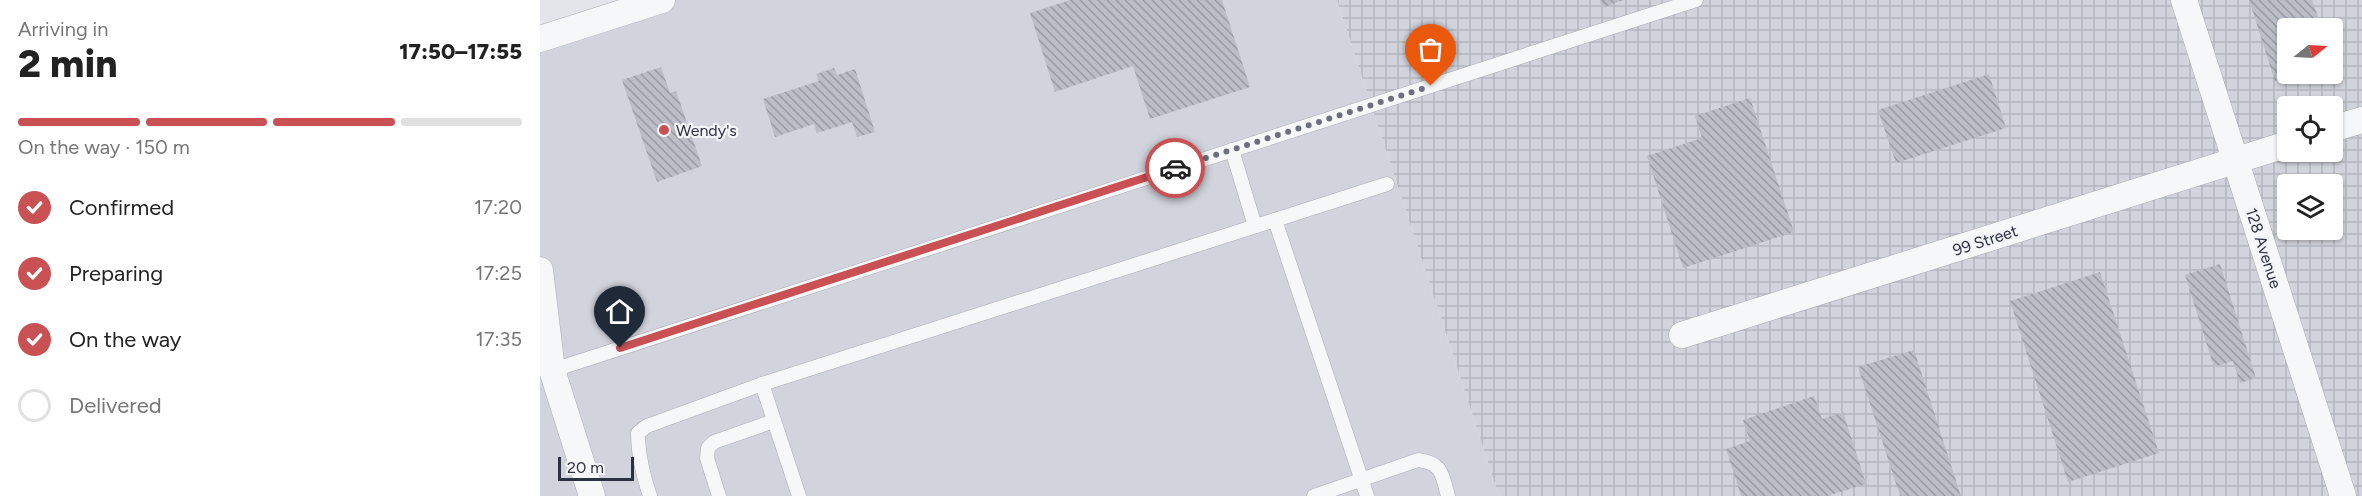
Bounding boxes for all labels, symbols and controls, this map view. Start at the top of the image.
text: Arriving in [18,17,108,41]
north arrow [2277,18,2343,84]
map controls [2277,18,2343,240]
pin [1405,24,1456,86]
icon: bag [1414,33,1447,66]
text: 17:50–17:55 [399,38,522,65]
text: 2 min [18,40,118,87]
button: locate [2277,96,2343,162]
place label: Wendy's [676,121,737,140]
marker: Wendy's [657,123,671,137]
text: On the way · 150 m [18,135,190,159]
courier [1145,138,1205,198]
icon: car [1159,152,1192,185]
button: layers [2277,174,2343,240]
icon: check [18,191,51,224]
text: Confirmed [69,194,174,221]
text: 17:20 [474,195,522,219]
street label: 128 Avenue [2242,206,2286,291]
street label: 99 Street [1950,221,2020,260]
icon: check [18,257,51,290]
text: Preparing [69,260,163,287]
text: 17:25 [475,261,522,285]
pin [594,286,645,348]
icon: home [603,295,636,328]
icon: check [18,323,51,356]
text: On the way [69,326,181,353]
text: 17:35 [476,327,522,351]
text: Delivered [69,392,162,419]
scale bar [558,454,634,482]
text: 20 m [567,458,604,477]

